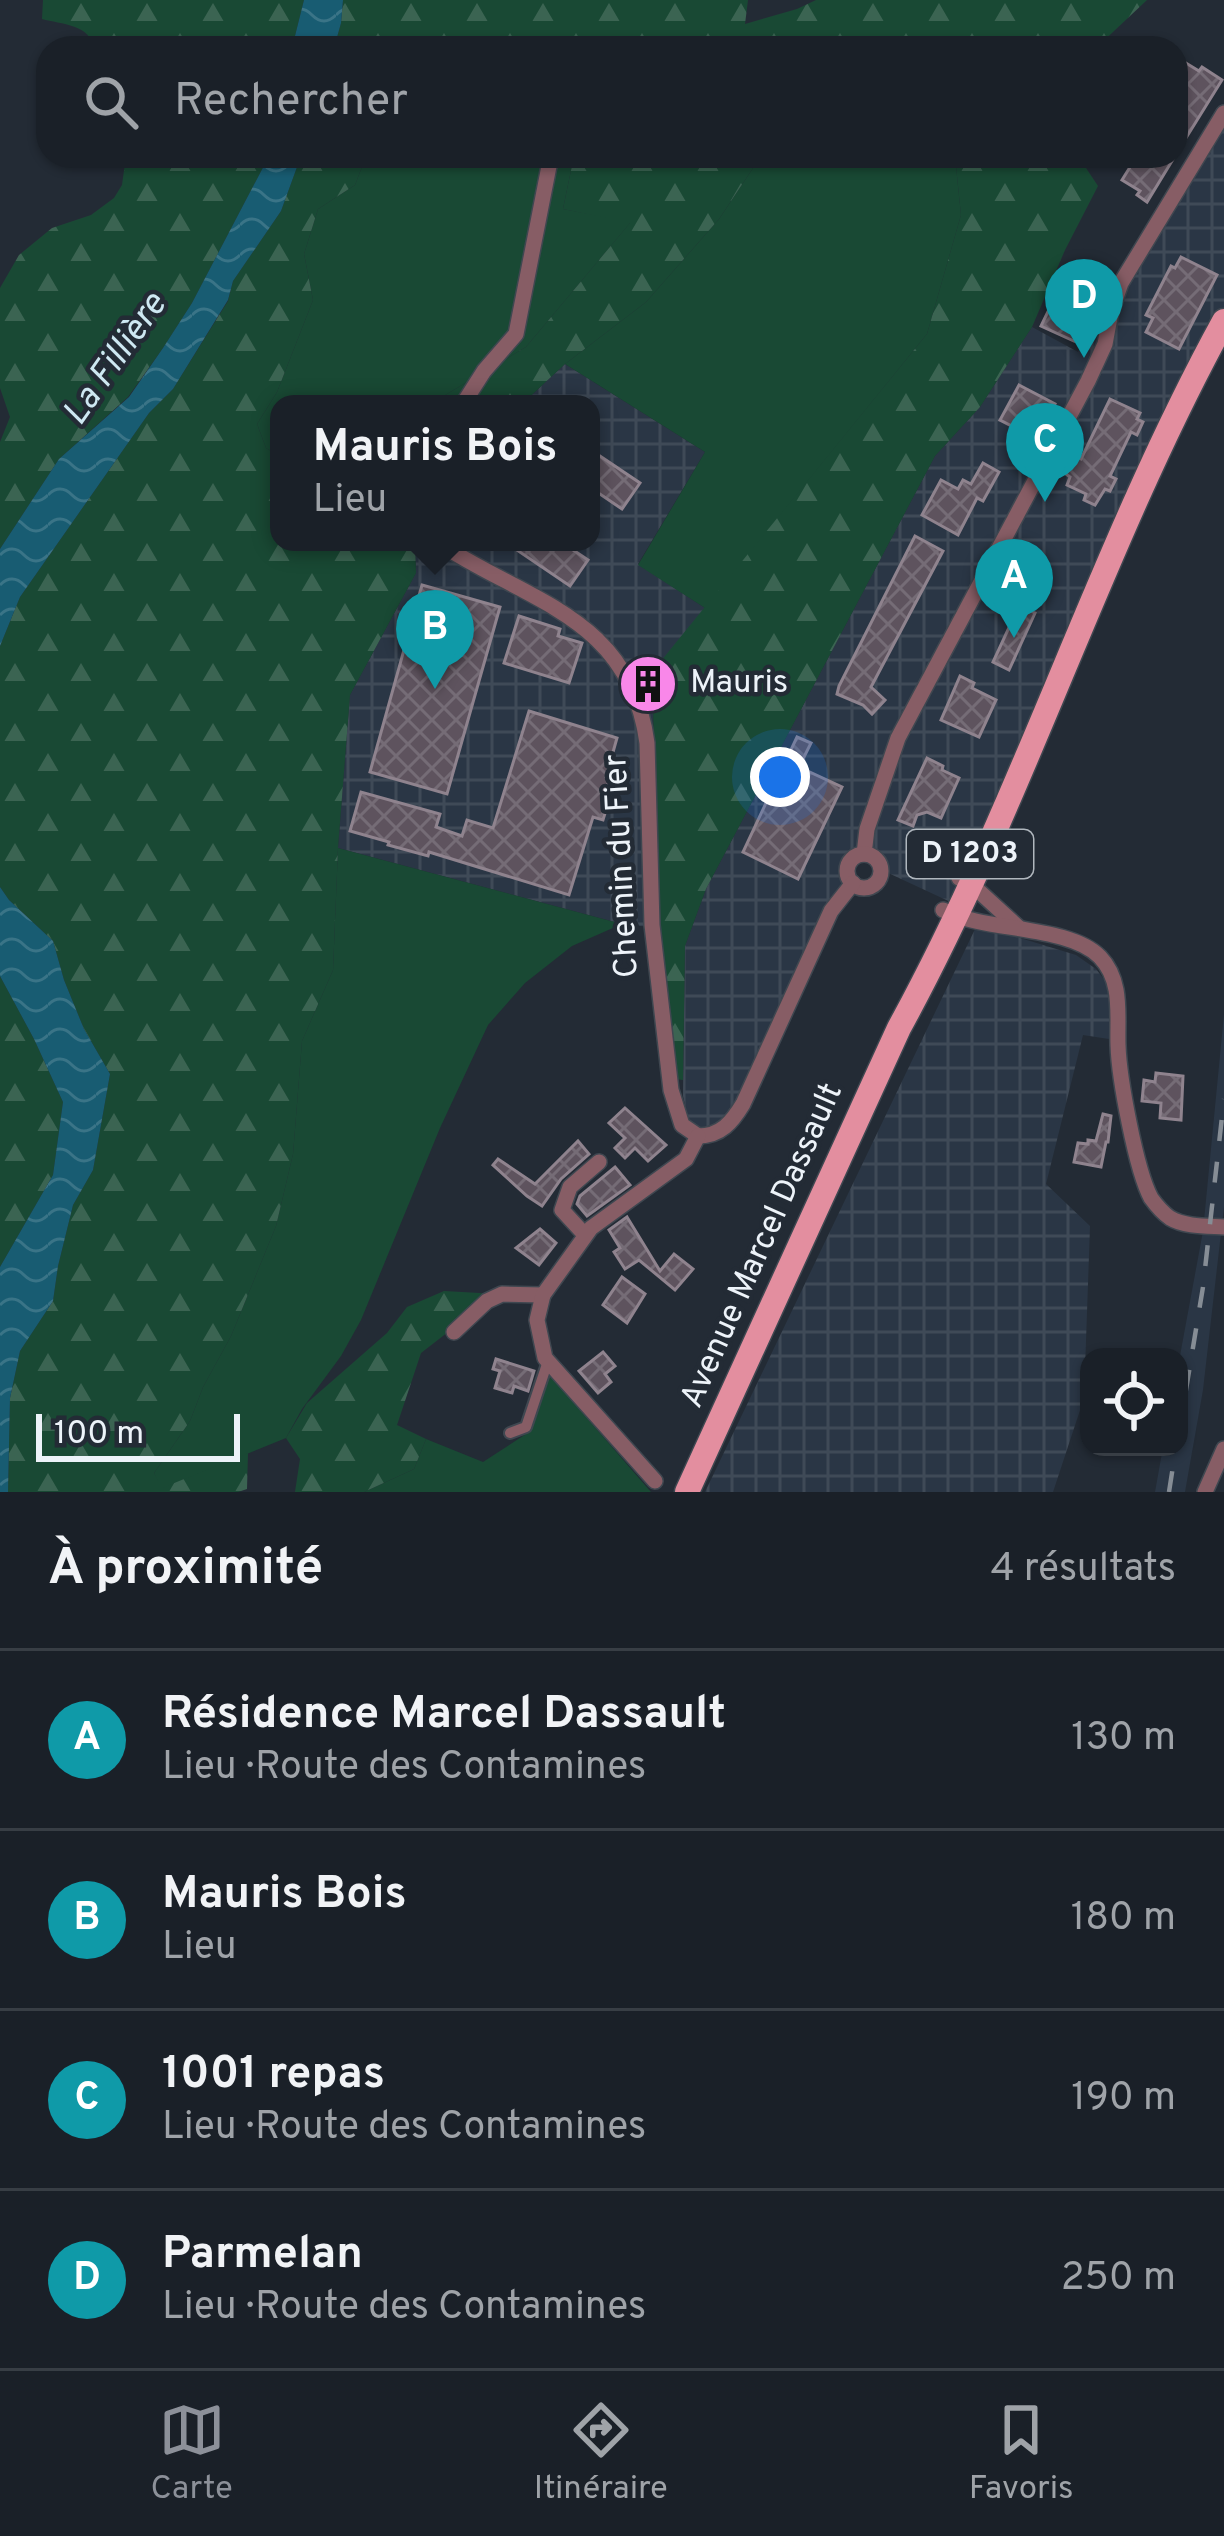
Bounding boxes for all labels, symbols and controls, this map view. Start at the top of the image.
search box [36,36,1188,168]
icon: search [78,69,144,135]
text: Rechercher [174,74,408,131]
pin: D [1045,259,1123,358]
water label: La Fillière [54,284,179,435]
popup [270,395,600,551]
pin: C [1006,403,1084,502]
text: Mauris Bois [313,420,557,477]
text: Lieu [313,477,387,526]
pin: A [975,539,1053,638]
pin: B [396,590,474,689]
building icon: Mauris [617,653,679,715]
place label: Mauris [690,663,788,705]
your location [750,747,810,807]
street label: Chemin du Fier [596,753,650,979]
road number: D 1203 [907,830,1033,878]
street label: Avenue Marcel Dassault [672,1077,854,1415]
map controls [1080,1348,1188,1456]
button: locate [1080,1348,1188,1456]
scale bar [36,1408,240,1461]
text: 100 m [54,1414,144,1456]
text: À proximité [48,1538,323,1603]
text: 4 résultats [990,1546,1176,1595]
text: Résidence Marcel Dassault [162,1687,726,1744]
text: A [73,1715,101,1764]
text: 130 m [1071,1715,1176,1764]
text: Lieu · Route des Contamines [162,1744,646,1793]
text: Mauris Bois [162,1867,407,1924]
text: B [74,1895,100,1944]
text: 180 m [1071,1895,1176,1944]
text: Lieu [162,1924,237,1973]
text: 1001 repas [162,2047,385,2104]
text: C [75,2075,99,2124]
text: 190 m [1071,2075,1176,2124]
text: Lieu · Route des Contamines [162,2104,646,2153]
text: Parmelan [162,2227,363,2284]
text: D [73,2255,101,2304]
text: 250 m [1061,2255,1176,2304]
text: Lieu · Route des Contamines [162,2284,646,2333]
tab: Carte [150,2397,233,2511]
tab: Itinéraire [534,2397,668,2511]
tab: Favoris [969,2397,1074,2511]

